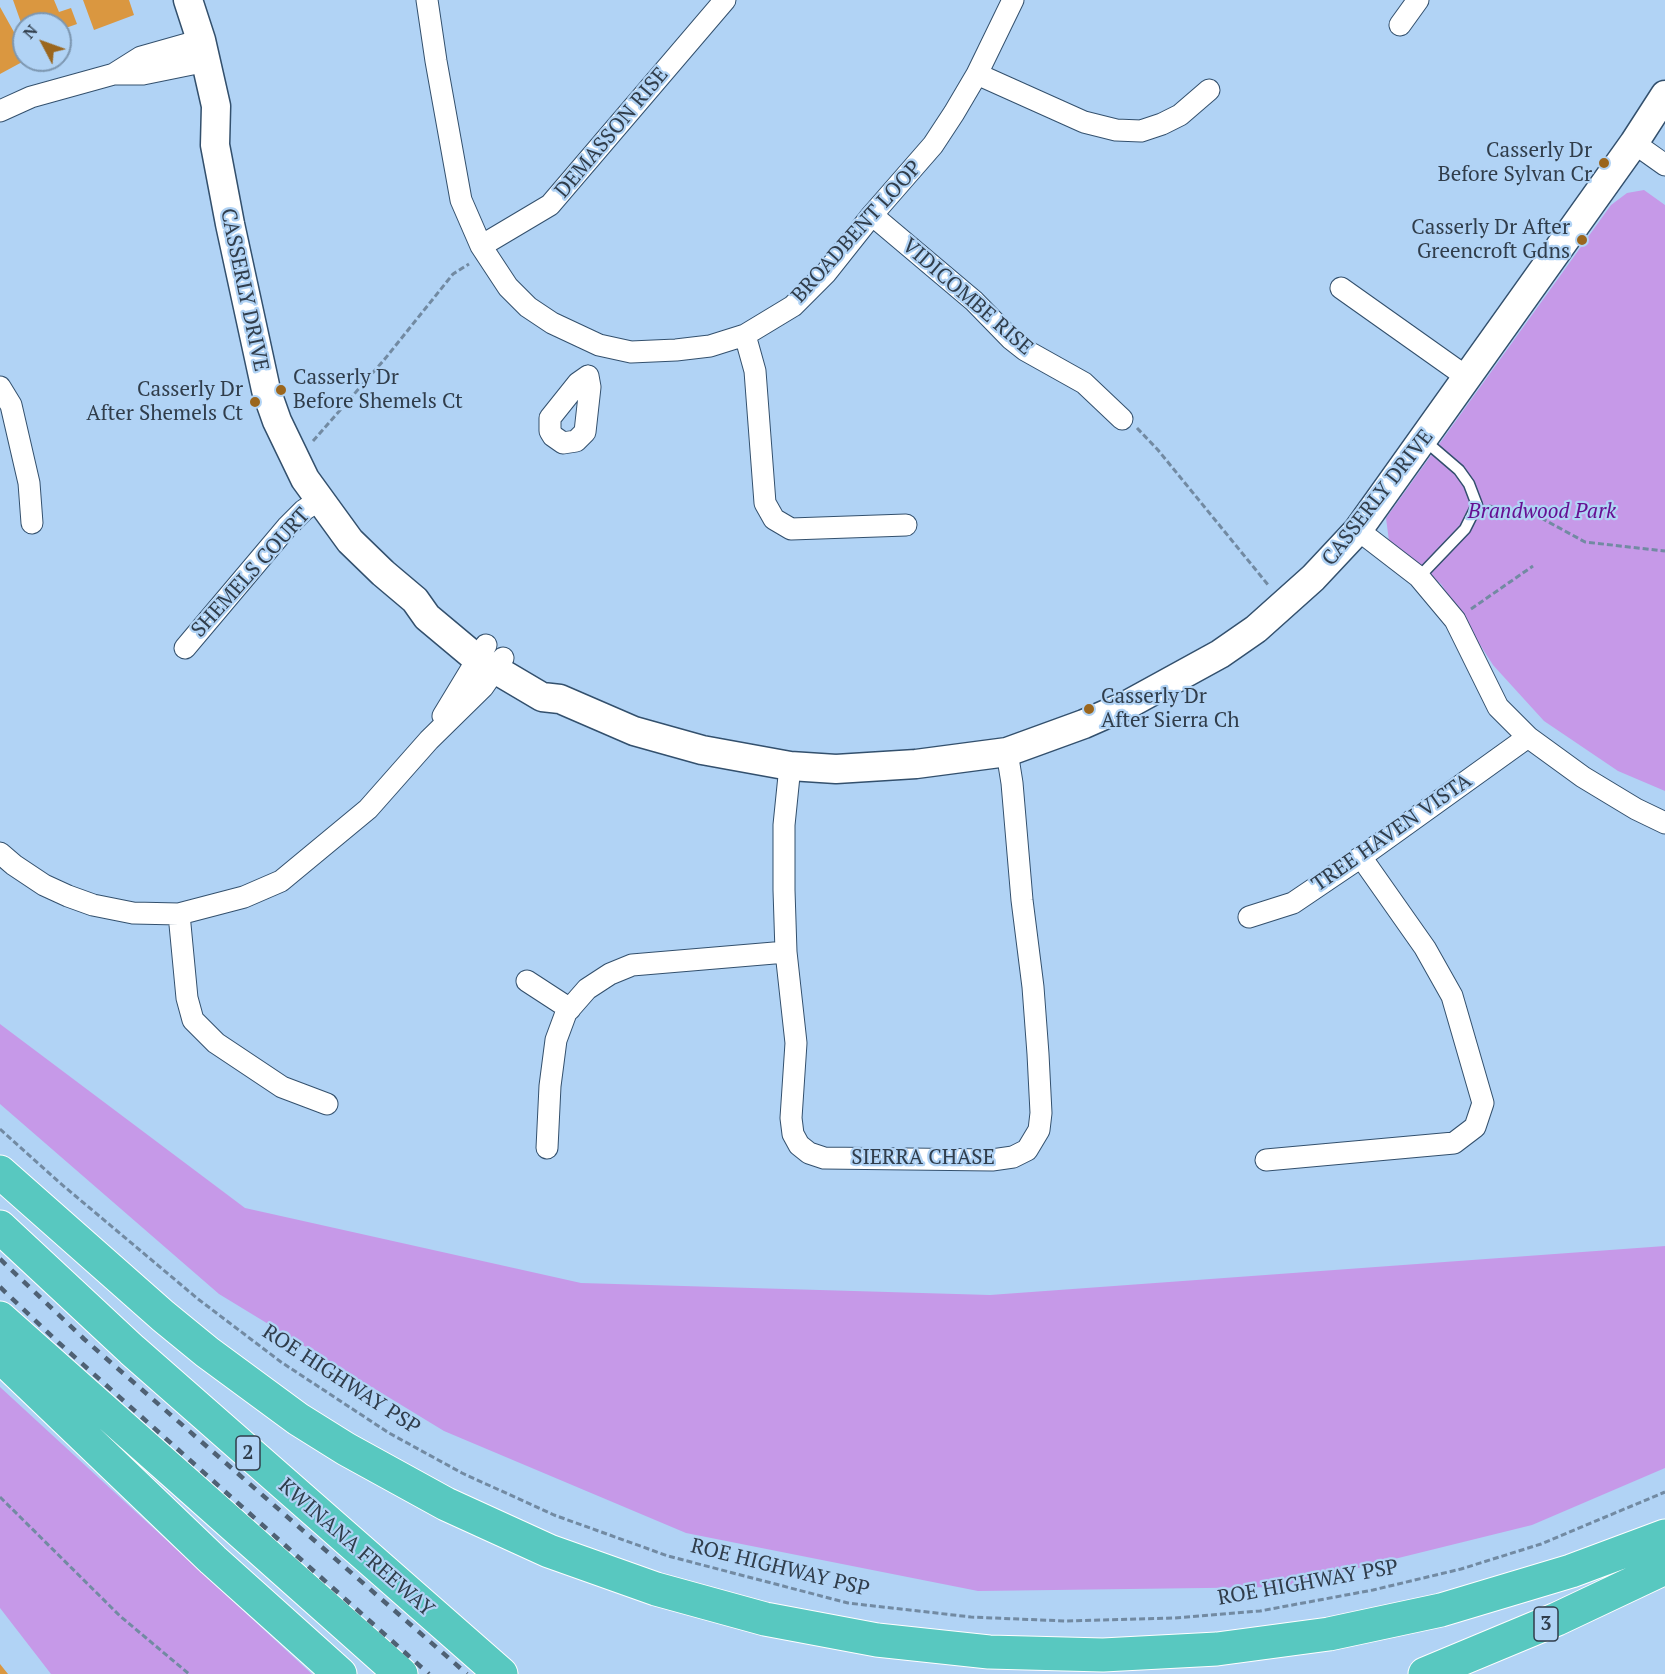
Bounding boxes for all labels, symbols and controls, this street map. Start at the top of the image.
north arrow [12,12,72,72]
text: N [18,20,42,43]
street label: DEMASSON RISE [550,63,674,203]
place label: Casserly Dr Before Sylvan Cr [1438,138,1592,188]
street label: BROADBENT LOOP [787,156,927,308]
marker: Casserly Dr Before Sylvan Cr [1597,156,1611,170]
street label: CASSERLY DRIVE [214,206,274,374]
place label: Casserly Dr After Greencroft Gdns [1411,215,1570,265]
street label: VIDICOMBE RISE [896,233,1038,361]
marker: Casserly Dr After Greencroft Gdns [1575,233,1589,247]
place label: Casserly Dr Before Shemels Ct [293,365,463,415]
place label: Casserly Dr After Shemels Ct [86,377,243,427]
marker: Casserly Dr Before Shemels Ct [274,383,288,397]
marker: Casserly Dr After Shemels Ct [248,395,262,409]
street label: CASSERLY DRIVE [1317,425,1439,571]
park label: Brandwood Park [1468,499,1616,525]
street label: SHEMELS COURT [186,503,316,643]
place label: Casserly Dr After Sierra Ch [1101,684,1240,734]
marker: Casserly Dr After Sierra Ch [1082,702,1096,716]
street label: TREE HAVEN VISTA [1307,768,1477,898]
street label: SIERRA CHASE [851,1145,995,1171]
street label: ROE HIGHWAY PSP [257,1320,425,1440]
road number: 2 [236,1436,260,1470]
street label: KWINANA FREEWAY [273,1474,439,1622]
street label: ROE HIGHWAY PSP [688,1534,872,1602]
street label: ROE HIGHWAY PSP [1216,1555,1400,1611]
road number: 3 [1534,1607,1558,1641]

